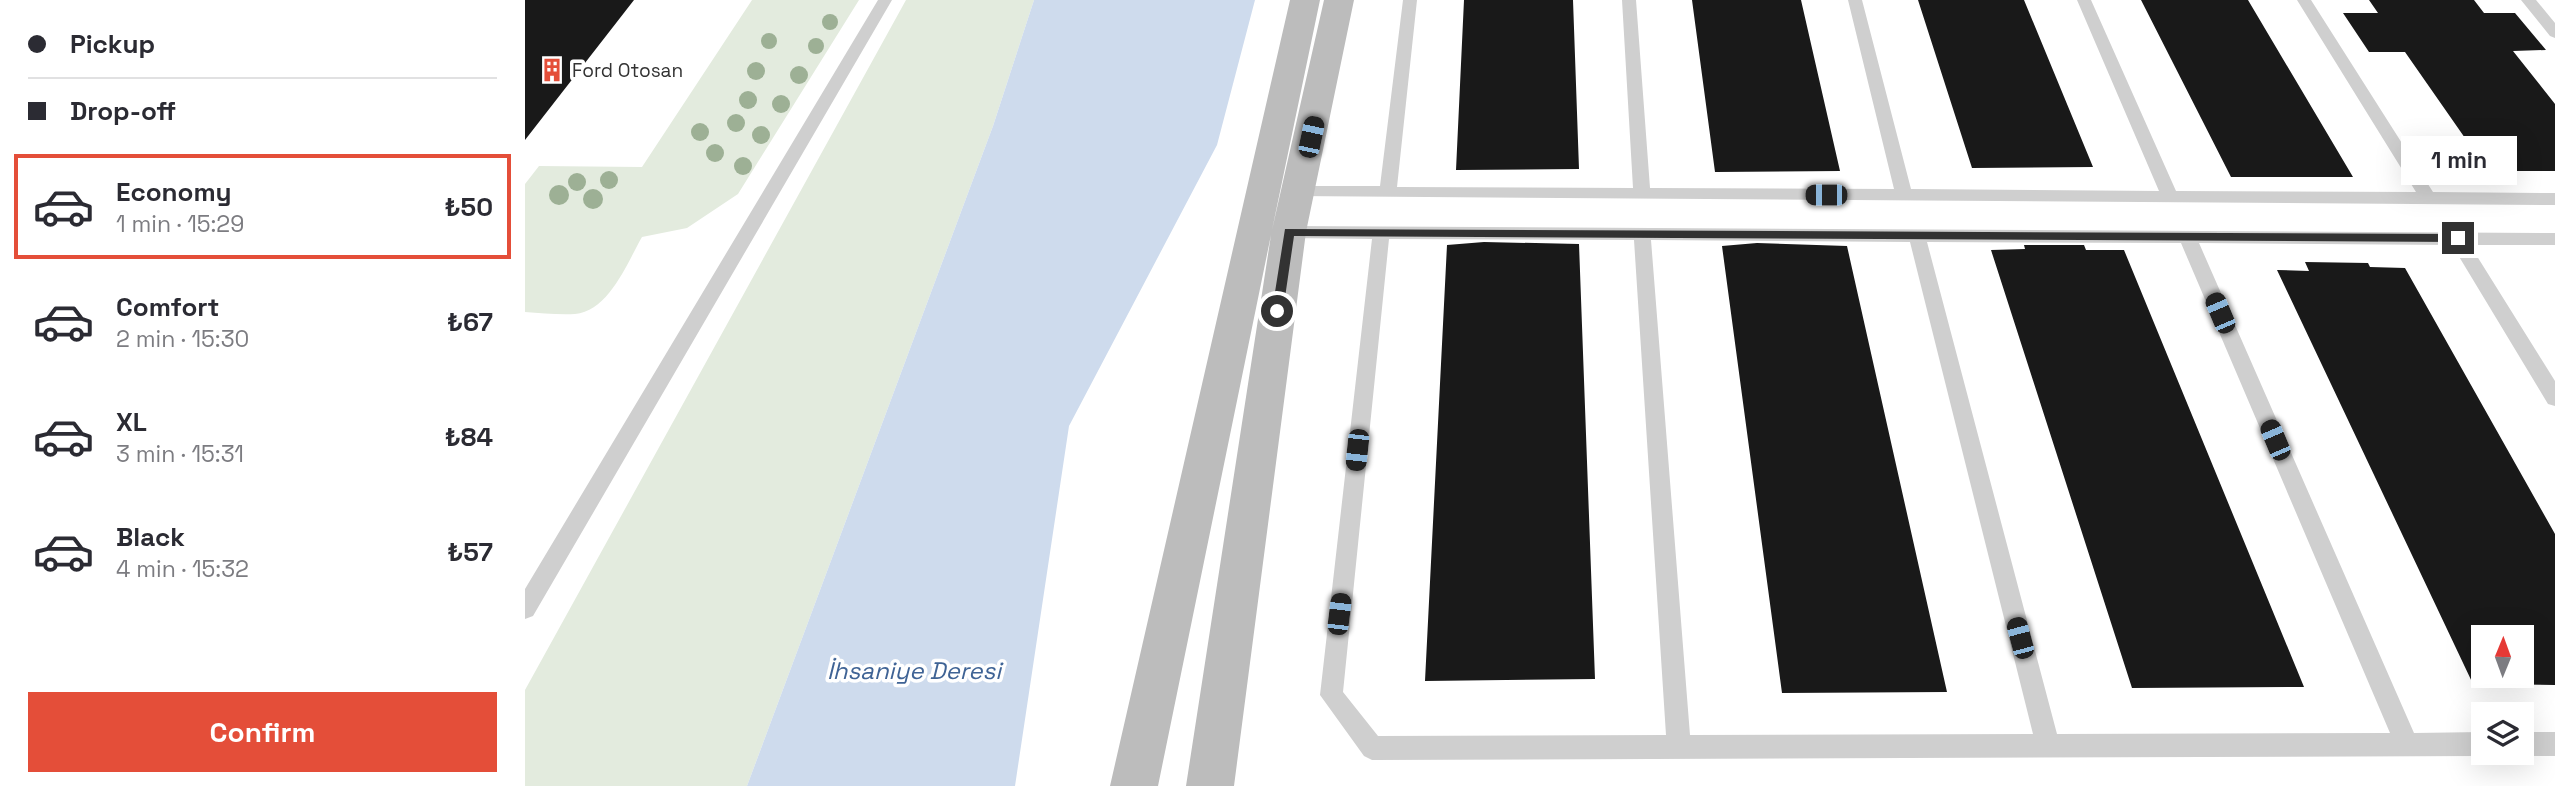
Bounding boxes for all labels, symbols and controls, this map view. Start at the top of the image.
text: Pickup [70,27,155,61]
building icon: Ford Otosan [538,56,566,84]
place label: Ford Otosan [572,58,683,83]
text: Drop-off [70,94,176,128]
car [1297,114,1326,160]
callout: 1 min [2400,136,2516,186]
text: 1 min [2431,145,2487,175]
icon: car [32,175,95,238]
text: Economy [116,175,232,209]
car [1806,185,1848,206]
text: ₺50 [444,190,493,224]
text: 1 min · 15:29 [116,209,244,239]
route end [2442,222,2474,254]
icon: car [32,290,95,353]
text: Comfort [116,290,219,324]
car [2203,290,2238,336]
route start [1261,295,1293,327]
text: ₺67 [447,305,493,339]
text: 2 min · 15:30 [116,324,249,354]
icon: car [32,405,95,468]
text: XL [116,405,147,439]
car [2258,417,2293,463]
text: ₺84 [445,420,493,454]
car [1345,428,1370,472]
text: 3 min · 15:31 [116,439,244,469]
icon: car [32,520,95,583]
text: Black [116,520,185,554]
text: ₺57 [447,535,493,569]
text: 4 min · 15:32 [116,554,249,584]
car [1327,592,1352,636]
car [2005,615,2036,661]
north arrow [2471,625,2534,688]
map controls [2471,625,2534,765]
water label: İhsaniye Deresi [827,655,1004,686]
button: Confirm [28,692,497,772]
button: layers [2471,702,2534,765]

